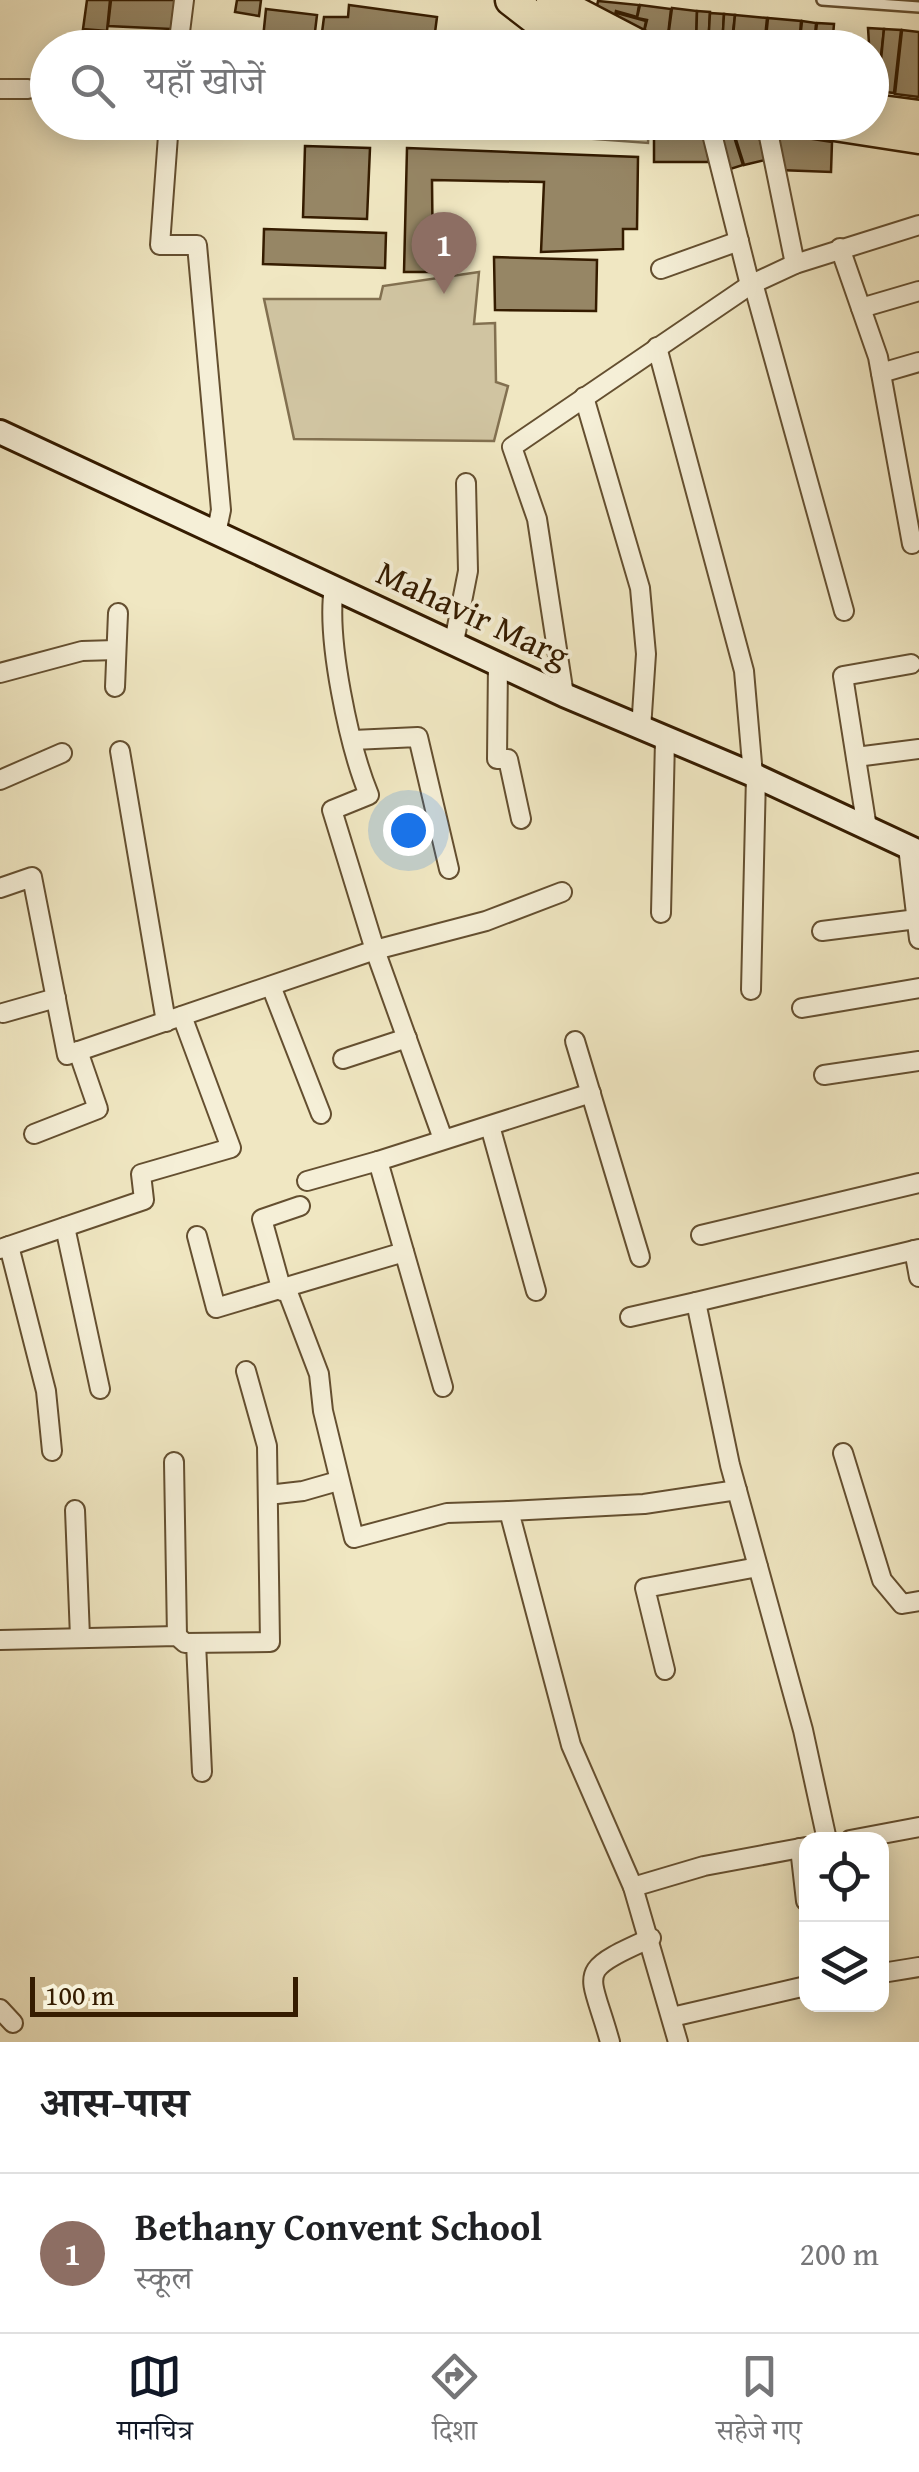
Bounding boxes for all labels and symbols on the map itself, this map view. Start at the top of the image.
pin: 1 [412,212,476,294]
street label: Mahavir Marg [368,547,578,681]
your location [383,805,434,856]
scale bar [30,1972,298,2016]

